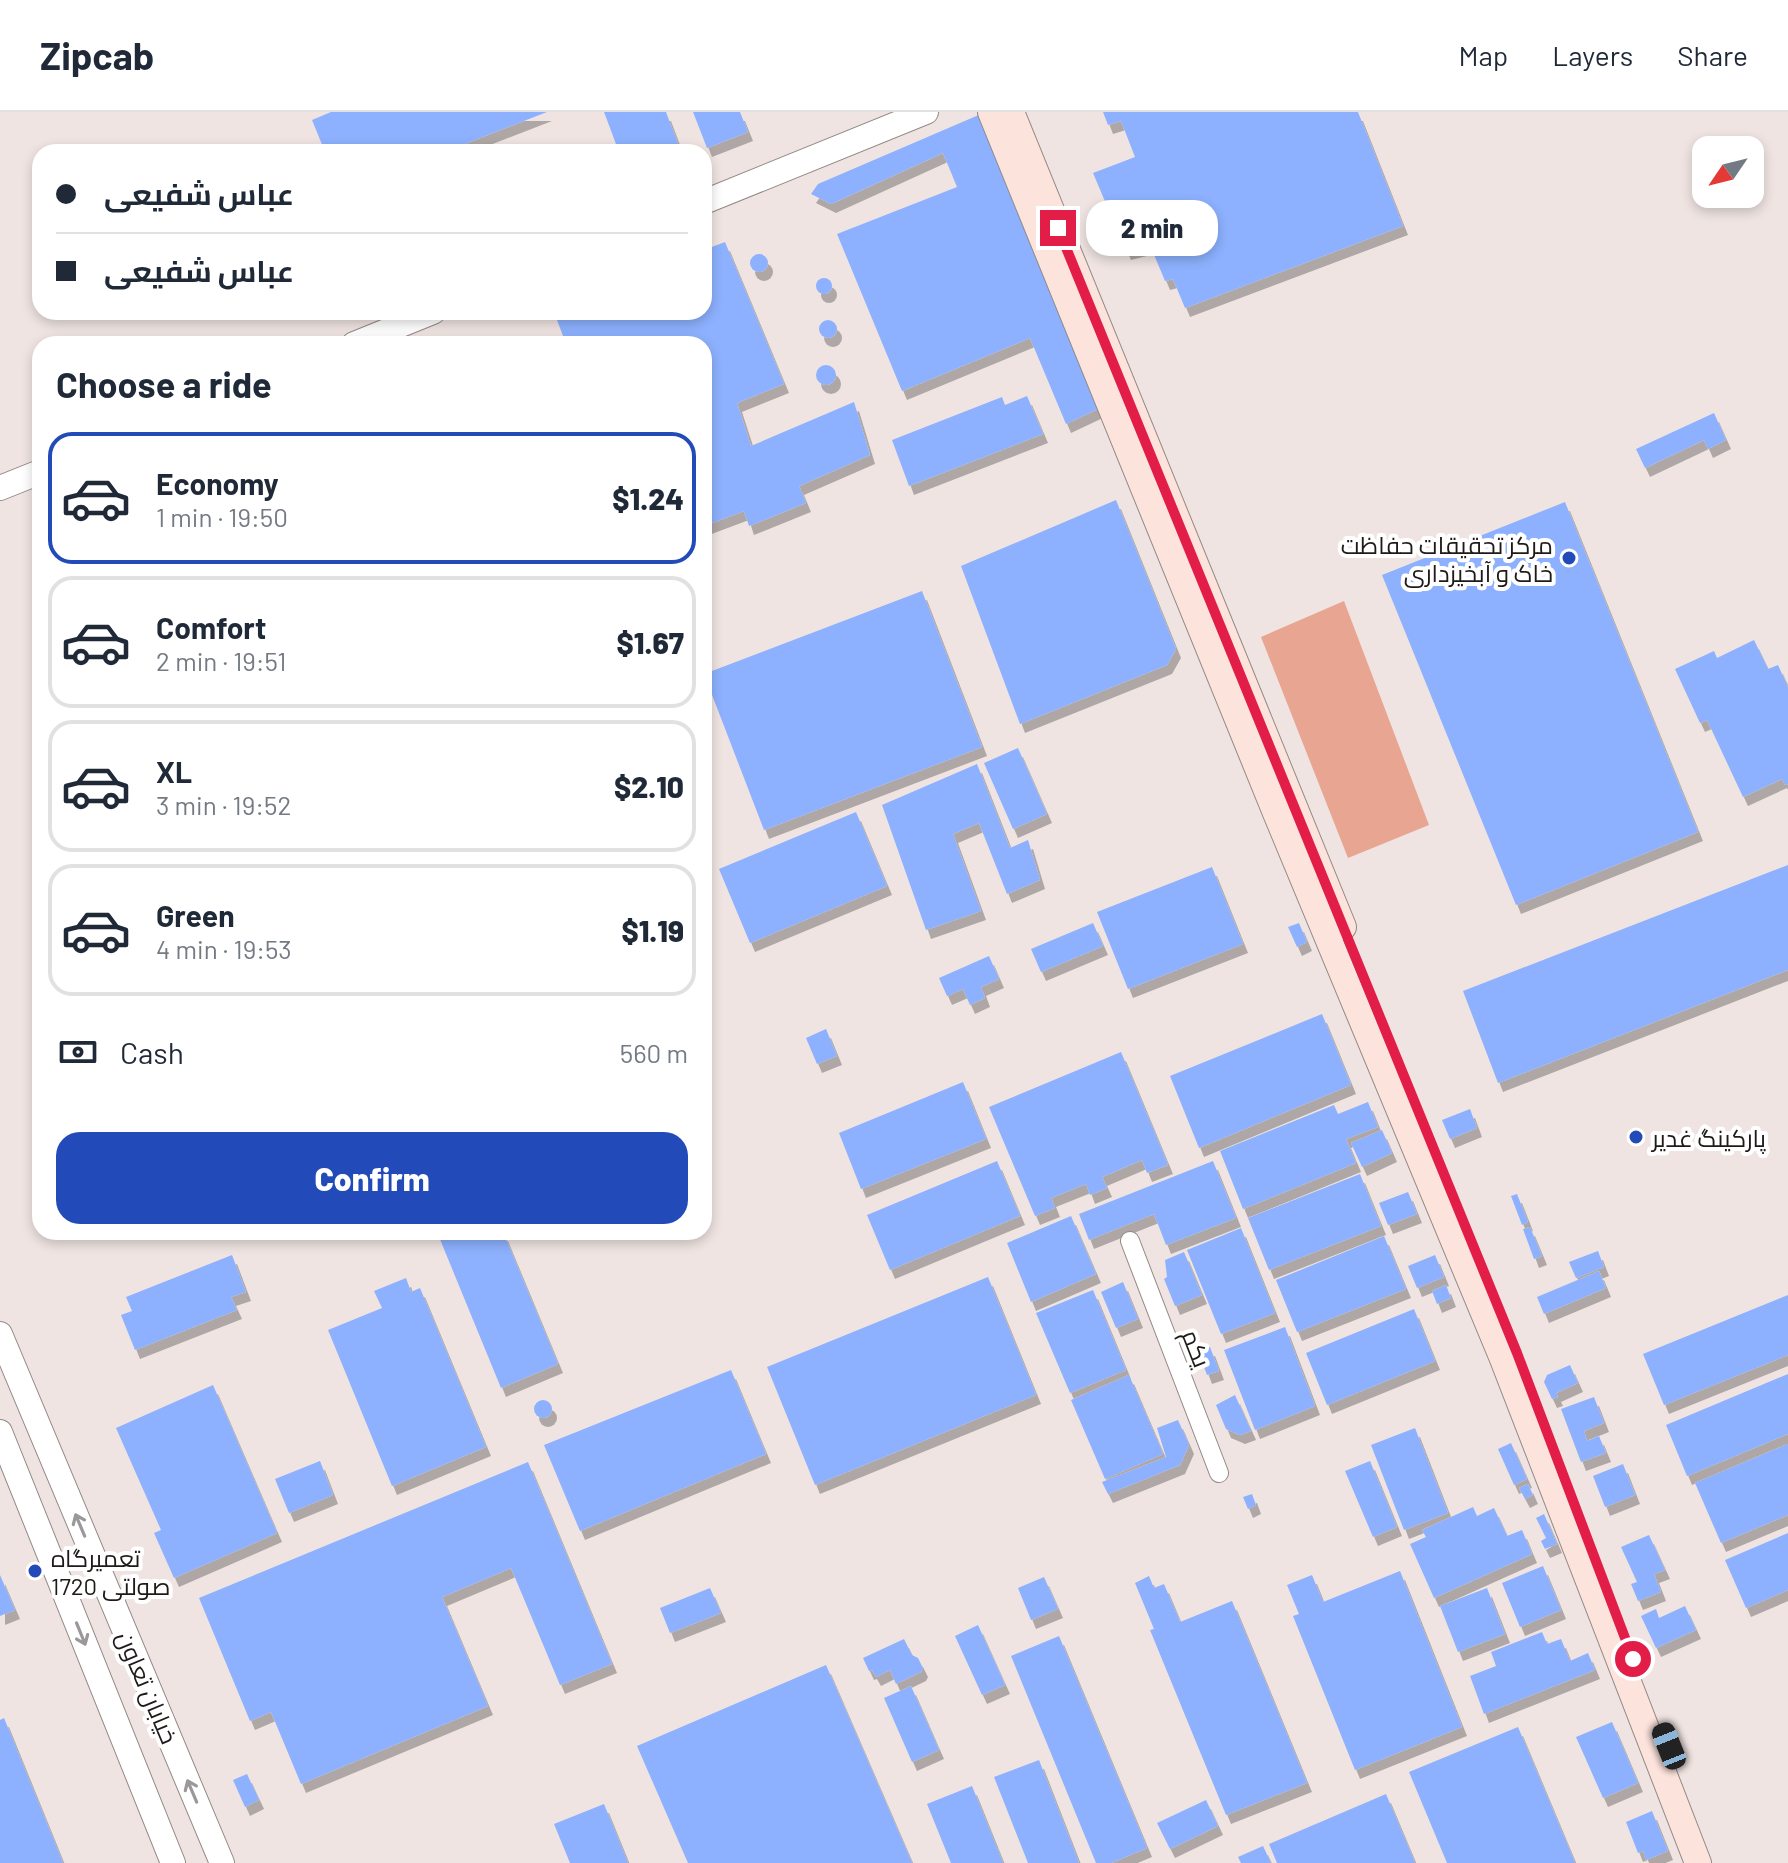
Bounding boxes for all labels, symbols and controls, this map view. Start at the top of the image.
text: Zipcab [40,32,154,78]
text: Map [1458,38,1508,72]
text: Layers [1552,38,1633,72]
text: Share [1677,38,1748,72]
north arrow [1692,136,1764,208]
map controls [1692,136,1764,208]
text: عباس شفیعی [104,175,294,211]
callout: 2 min [1086,200,1218,256]
route end [1040,210,1076,246]
text: 2 min [1121,212,1183,243]
text: عباس شفیعی [104,252,294,288]
text: Choose a ride [56,362,272,405]
icon: car [60,462,132,534]
text: Economy [156,465,279,501]
text: $1.24 [612,480,684,516]
text: 1 min · 19:50 [156,501,288,532]
place label: مرکز تحقیقات حفاظت خاک و آبخیزداری [1341,530,1553,588]
marker: مرکز تحقیقات حفاظت خاک و آبخیزداری [1560,549,1578,567]
icon: car [60,606,132,678]
text: Comfort [156,609,266,645]
text: $1.67 [617,624,684,660]
text: 2 min · 19:51 [156,645,286,676]
icon: car [60,750,132,822]
text: XL [156,753,192,789]
text: $2.10 [614,768,684,804]
text: 3 min · 19:52 [156,789,291,820]
icon: car [60,894,132,966]
text: Green [156,897,235,933]
text: $1.19 [621,912,684,948]
text: 4 min · 19:53 [156,933,292,964]
icon: cash [56,1030,100,1074]
text: Cash [120,1034,184,1070]
text: 560 m [620,1037,688,1068]
place label: پارکینگ غدیر [1650,1123,1767,1155]
marker: پارکینگ غدیر [1627,1128,1645,1146]
button: Confirm [56,1132,688,1224]
street label: یکم [1174,1325,1218,1373]
one-way arrow [72,1514,87,1538]
place label: تعمیرگاه 1720 صولتی [51,1543,170,1601]
marker: تعمیرگاه 1720 صولتی [26,1562,44,1580]
one-way arrow [75,1621,89,1646]
street label: خیابان تعاون [110,1626,185,1748]
route start [1615,1641,1651,1677]
car [1649,1719,1689,1773]
one-way arrow [183,1779,198,1804]

